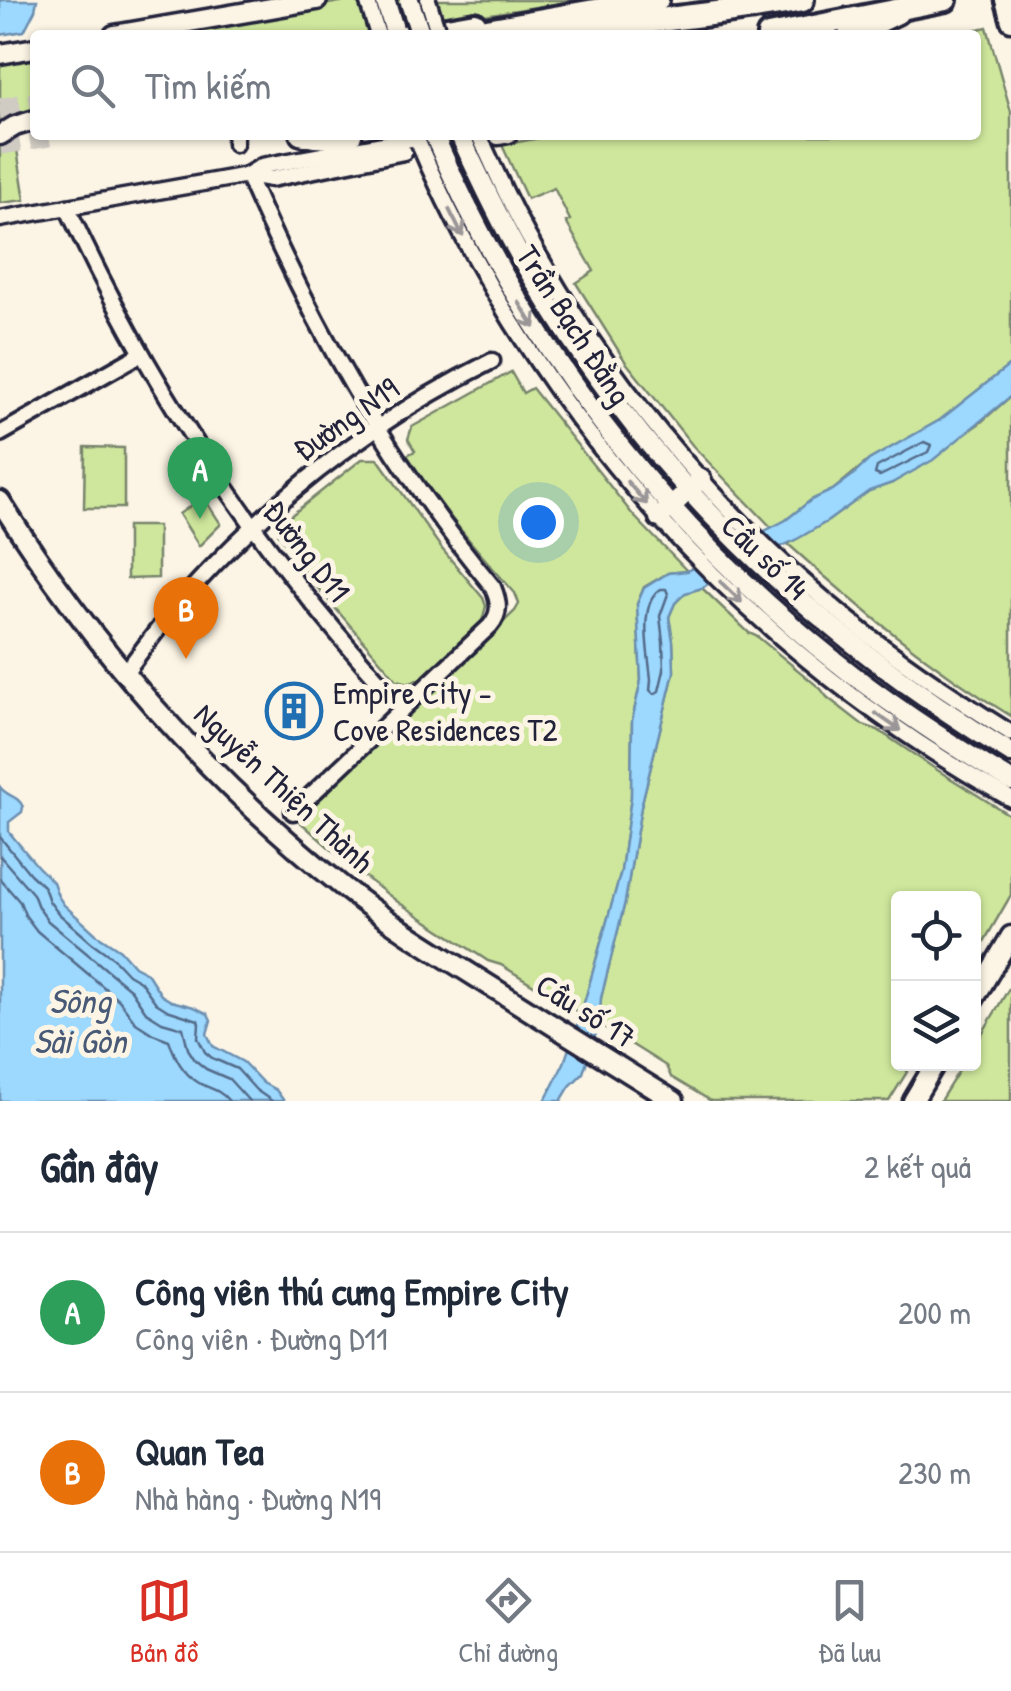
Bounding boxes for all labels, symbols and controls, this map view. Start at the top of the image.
search box [30,30,981,140]
icon: search [65,58,120,113]
text: Tìm kiếm [145,59,271,111]
one-way arrow [447,208,466,238]
street label: Trần Bạch Đằng [507,236,642,413]
one-way arrow [517,300,537,328]
street label: Đường N19 [284,367,407,471]
pin: A [168,436,232,519]
one-way arrow [625,479,647,505]
street label: Đường D11 [254,491,361,610]
your location [513,497,564,548]
street label: Cầu số 14 [712,504,819,609]
pin: B [154,576,218,659]
one-way arrow [719,580,743,604]
place label: Empire City - Cove Residences T2 [333,671,558,751]
building icon: Empire City - Cove Residences T2 [264,681,324,741]
street label: Nguyễn Thiện Thành [185,693,384,882]
one-way arrow [874,711,902,732]
map controls [891,891,981,1071]
button: locate [891,891,981,981]
street label: Cầu số 17 [528,963,644,1058]
water label: Sông Sài Gòn [34,977,129,1064]
button: layers [891,981,981,1071]
text: Gần đây [40,1138,158,1195]
text: 2 kết quả [864,1145,971,1188]
text: Công viên thú cưng Empire City [135,1265,569,1317]
text: A [65,1291,80,1334]
text: 200 m [898,1291,971,1334]
text: Công viên · Đường D11 [135,1317,388,1360]
text: Quan Tea [135,1425,264,1477]
text: B [64,1451,81,1494]
text: 230 m [898,1451,971,1494]
text: Nhà hàng · Đường N19 [135,1477,381,1520]
tab: Bản đồ [130,1573,198,1671]
tab: Chỉ đường [458,1573,558,1671]
tab: Đã lưu [818,1573,881,1671]

